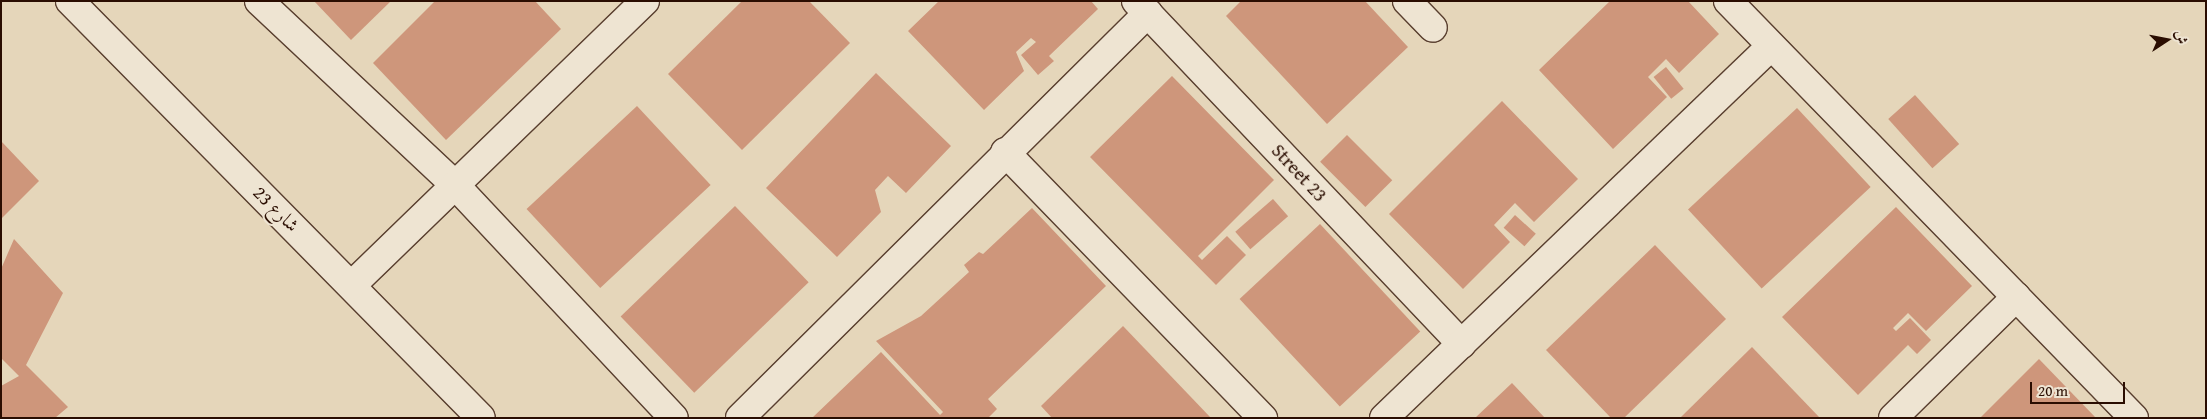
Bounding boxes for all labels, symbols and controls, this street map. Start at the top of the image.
north arrow [2142,15,2192,65]
text: ش [2171,28,2193,46]
street label: Street 23 [1267,139,1331,207]
street label: شارع 23 [248,181,304,237]
scale bar [2032,372,2127,404]
text: 20 m [2038,380,2068,401]

